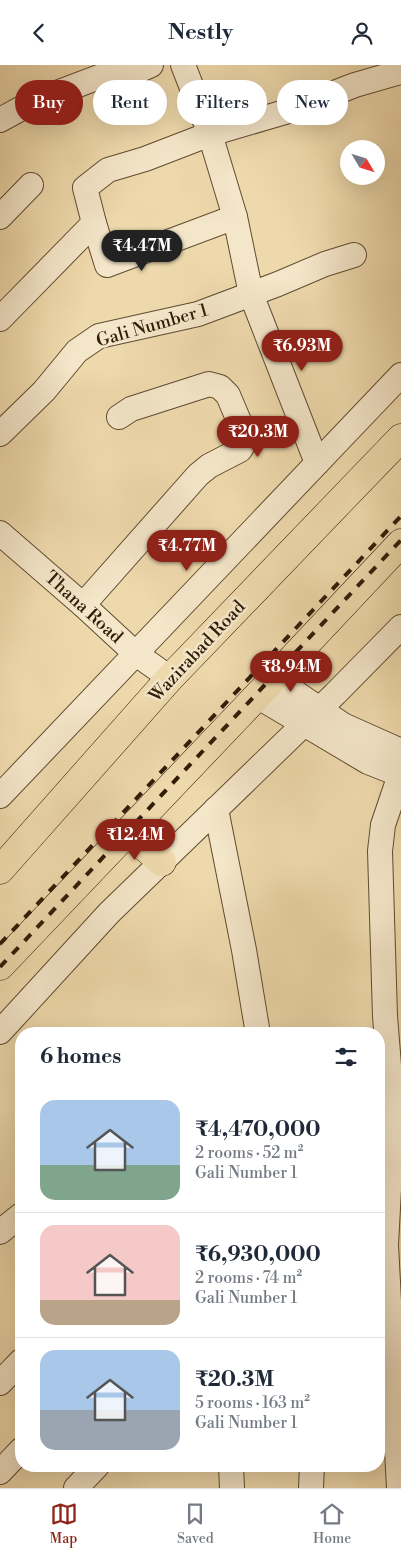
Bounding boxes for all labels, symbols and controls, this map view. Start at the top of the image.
icon: back [25,19,53,47]
text: Nestly [168,19,233,46]
icon: person [348,19,376,47]
chip: Buy [15,80,83,125]
chip: Rent [93,80,167,125]
chip: Filters [177,80,267,125]
chip: New [277,80,348,125]
north arrow [340,140,385,185]
map controls [340,140,385,185]
pin: ₹4.47M [101,229,183,272]
text: ₹4.47M [112,236,172,256]
street label: Gali Number 1 [94,298,211,352]
pin: ₹6.93M [261,329,343,372]
text: ₹6.93M [273,336,331,356]
pin: ₹20.3M [217,415,299,458]
text: ₹20.3M [228,422,288,442]
pin: ₹4.77M [146,529,228,572]
text: ₹4.77M [158,536,216,556]
street label: Thana Road [40,566,128,649]
street label: Wazirabad Road [144,595,251,708]
pin: ₹8.94M [250,651,332,693]
text: ₹8.94M [261,657,321,677]
pin: ₹12.4M [94,819,176,861]
text: ₹12.4M [106,825,164,845]
icon: filters [332,1043,360,1071]
text: 6 homes [40,1044,121,1070]
text: ₹4,470,000 [195,1117,321,1143]
icon: home [80,1120,140,1180]
text: 2 rooms · 52 m² [195,1143,303,1163]
text: Gali Number 1 [195,1163,297,1183]
text: ₹6,930,000 [195,1242,321,1268]
icon: home [80,1245,140,1305]
text: 2 rooms · 74 m² [195,1268,302,1288]
text: Gali Number 1 [195,1288,297,1308]
text: ₹20.3M [195,1367,274,1393]
icon: home [80,1370,140,1430]
text: 5 rooms · 163 m² [195,1393,310,1413]
text: Gali Number 1 [195,1413,297,1433]
tab: Map [50,1500,78,1548]
tab: Saved [177,1500,214,1548]
tab: Home [313,1500,351,1548]

